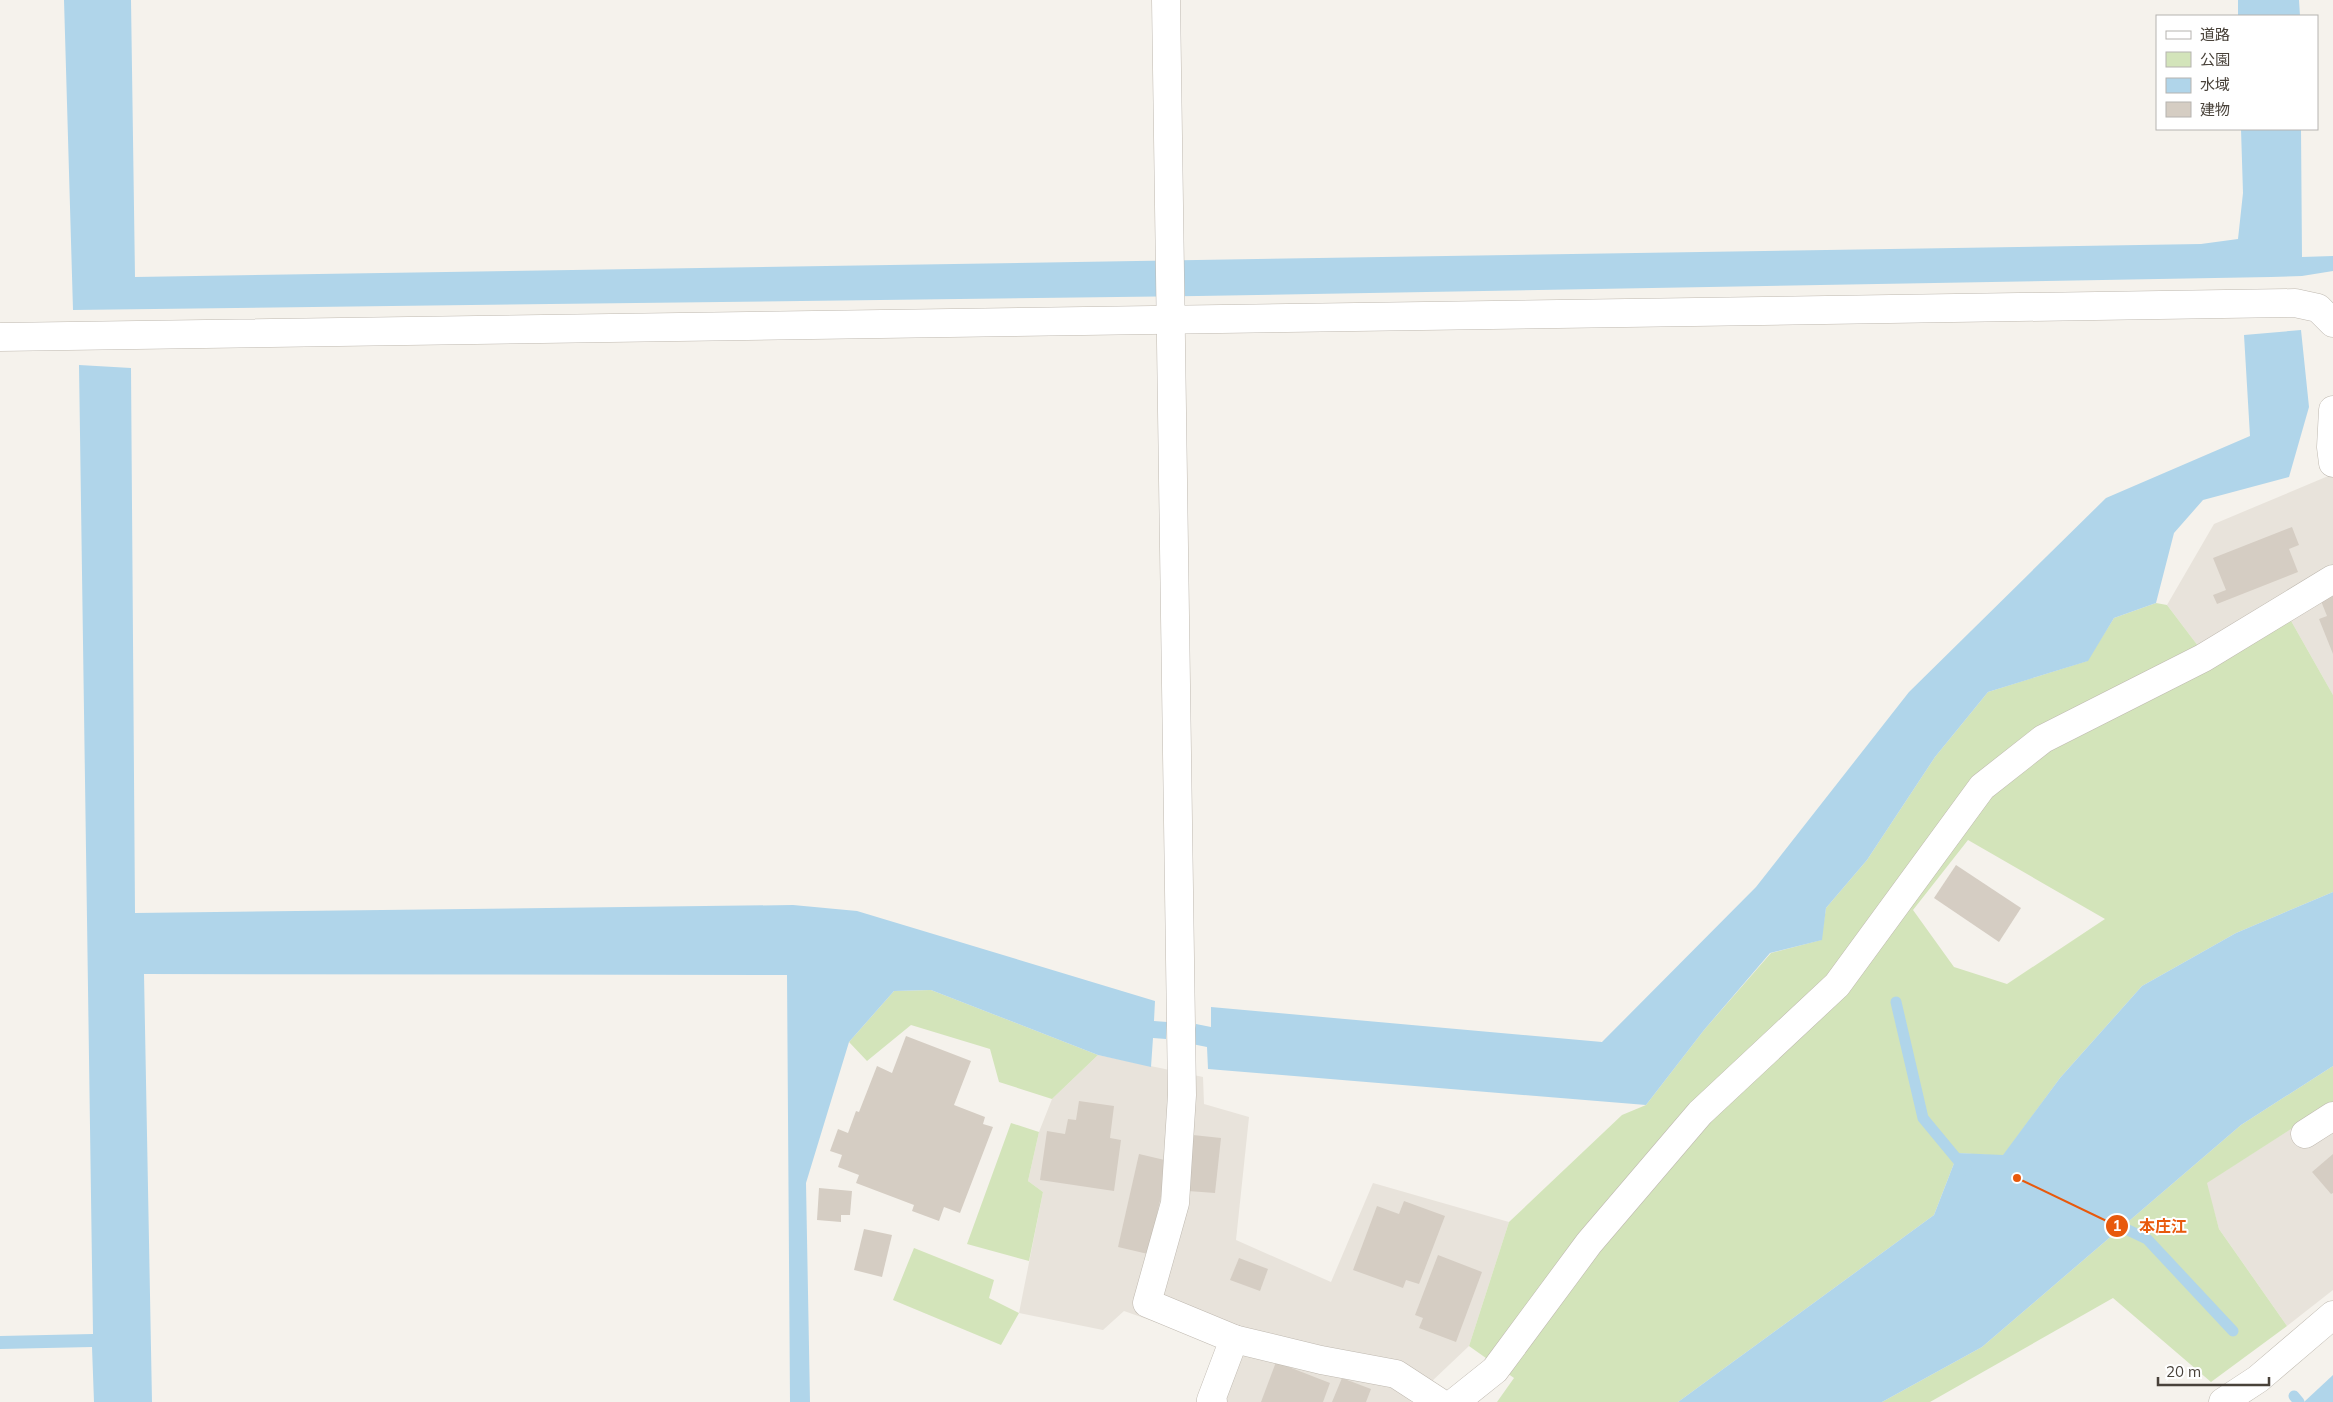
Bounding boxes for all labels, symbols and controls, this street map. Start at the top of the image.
legend [2156,15,2318,130]
text: 道路 [2200,25,2230,44]
text: 公園 [2200,50,2230,69]
text: 水域 [2200,75,2230,94]
text: 建物 [2200,100,2230,119]
callout: 本庄江 [2104,1211,2197,1242]
text: 1 [2112,1216,2122,1235]
text: 本庄江 [2139,1216,2187,1236]
scale bar [2158,1354,2269,1386]
text: 20 m [2166,1362,2201,1381]

